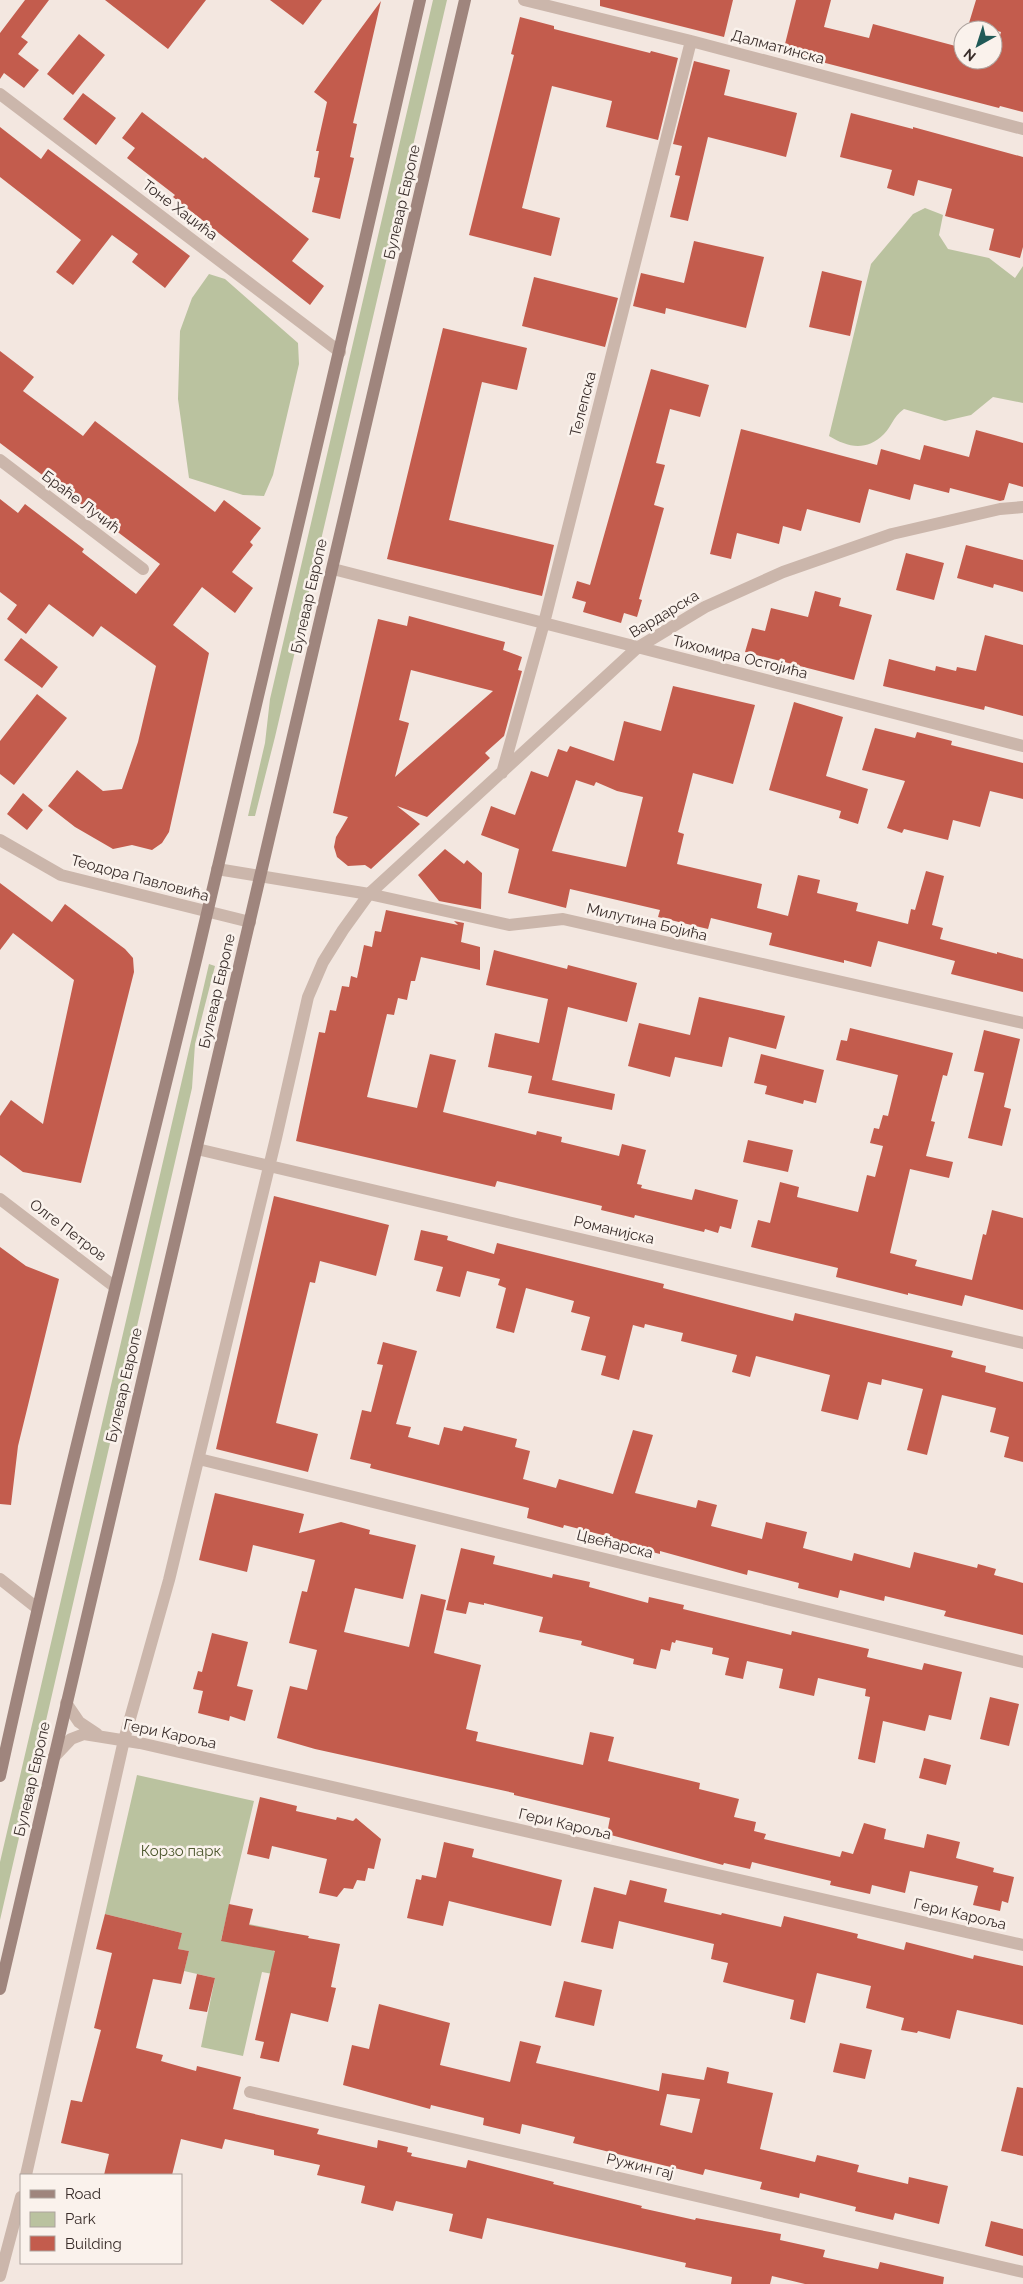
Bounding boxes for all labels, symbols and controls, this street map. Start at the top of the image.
north arrow [953,20,1003,70]
street label: Далматинска [730,26,826,68]
text: N [961,46,979,65]
street label: Булевар Европе [380,143,424,261]
street label: Тоне Хаџића [139,176,221,244]
street label: Телепска [566,370,600,438]
street label: Браће Лучић [38,467,124,537]
street label: Булевар Европе [287,537,331,655]
street label: Вардарска [626,586,702,642]
street label: Тихомира Остојића [671,631,809,683]
street label: Теодора Павловића [69,851,211,905]
street label: Милутина Бојића [585,899,709,945]
street label: Булевар Европе [195,932,239,1050]
street label: Олге Петров [26,1195,110,1265]
street label: Романијска [572,1212,656,1248]
street label: Булевар Европе [102,1326,146,1444]
street label: Цвећарска [575,1526,655,1562]
street label: Гери Кароља [122,1715,218,1753]
street label: Булевар Европе [10,1720,54,1838]
street label: Гери Кароља [517,1805,613,1843]
park label: Корзо парк [141,1842,222,1860]
street label: Гери Кароља [912,1895,1008,1933]
street label: Ружин гај [605,2150,675,2182]
legend [20,2174,182,2264]
text: Road [65,2185,101,2203]
text: Park [65,2210,96,2228]
text: Building [65,2235,122,2253]

